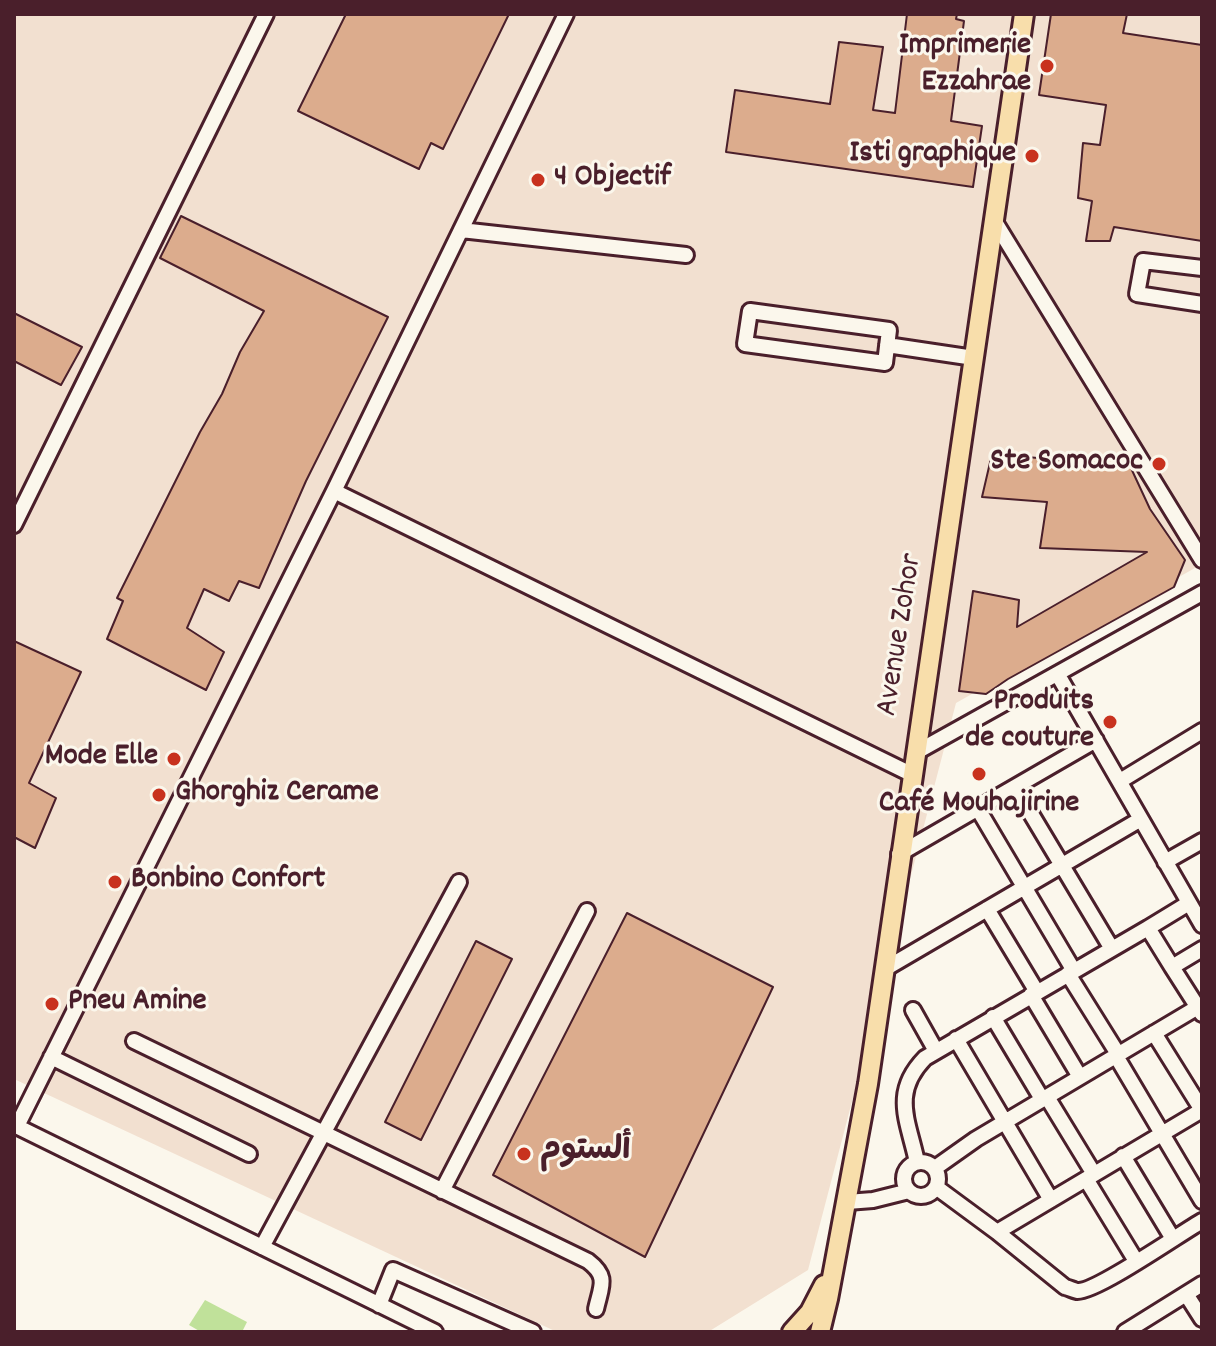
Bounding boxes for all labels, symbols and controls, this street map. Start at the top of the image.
place label: Imprimerie Ezzahrae [899,29,1031,104]
marker: Imprimerie Ezzahrae [1038,57,1056,75]
place label: Isti graphique [849,137,1016,175]
marker: Isti graphique [1023,147,1041,165]
place label: 4 Objectif [554,161,671,199]
marker: 4 Objectif [529,171,547,189]
place label: Ste Somacoc [990,445,1143,483]
marker: Ste Somacoc [1150,455,1168,473]
street label: Avenue Zohor [870,551,934,719]
place label: Produits de couture [965,685,1094,760]
marker: Produits de couture [1101,713,1119,731]
place label: Mode Elle [45,740,158,778]
marker: Mode Elle [165,750,183,768]
marker: Café Mouhajirine [970,765,988,783]
place label: Ghorghiz Cerame [175,776,379,814]
marker: Ghorghiz Cerame [150,786,168,804]
place label: Café Mouhajirine [879,787,1079,825]
place label: Bonbino Confort [131,863,325,901]
marker: Bonbino Confort [106,873,124,891]
place label: Pneu Amine [68,985,207,1023]
marker: Pneu Amine [43,995,61,1013]
place label: ألستوم [540,1135,631,1173]
marker: ألستوم [515,1145,533,1163]

